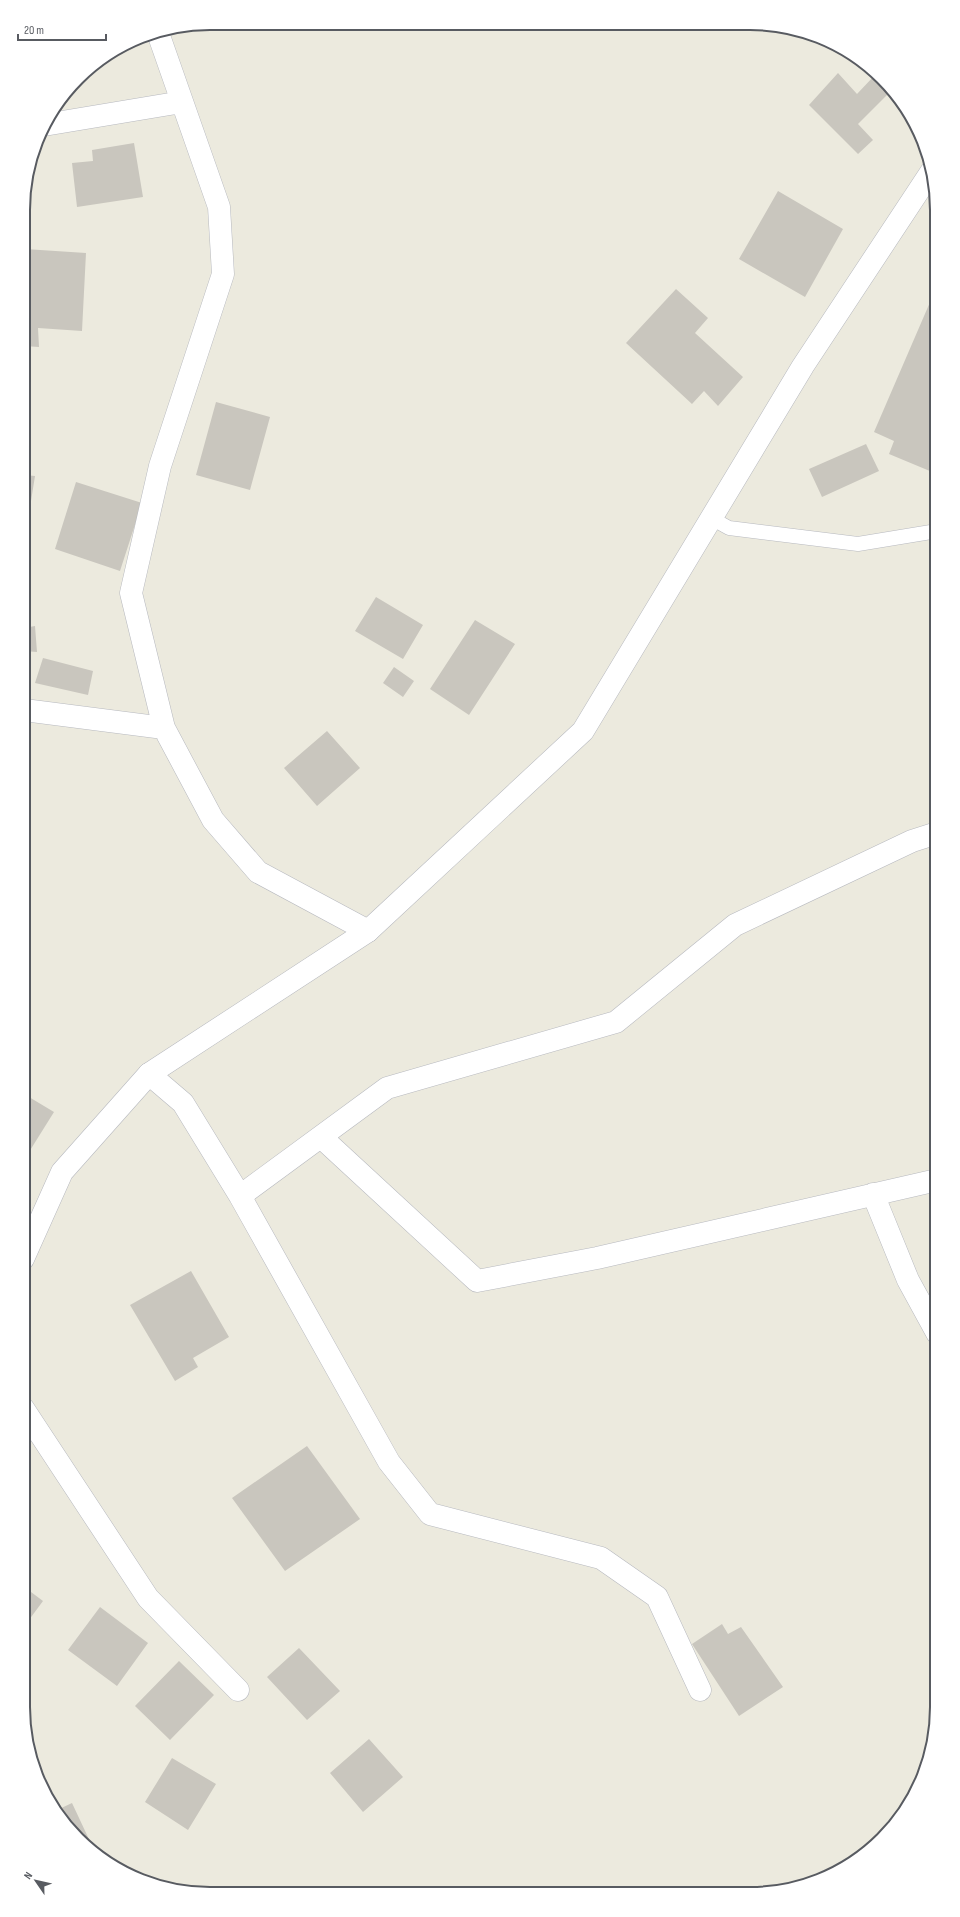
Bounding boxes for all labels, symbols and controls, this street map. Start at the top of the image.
scale bar [18,16,106,42]
text: 20 m [24,23,44,38]
north arrow [16,1861,56,1901]
text: N [21,1870,35,1882]

